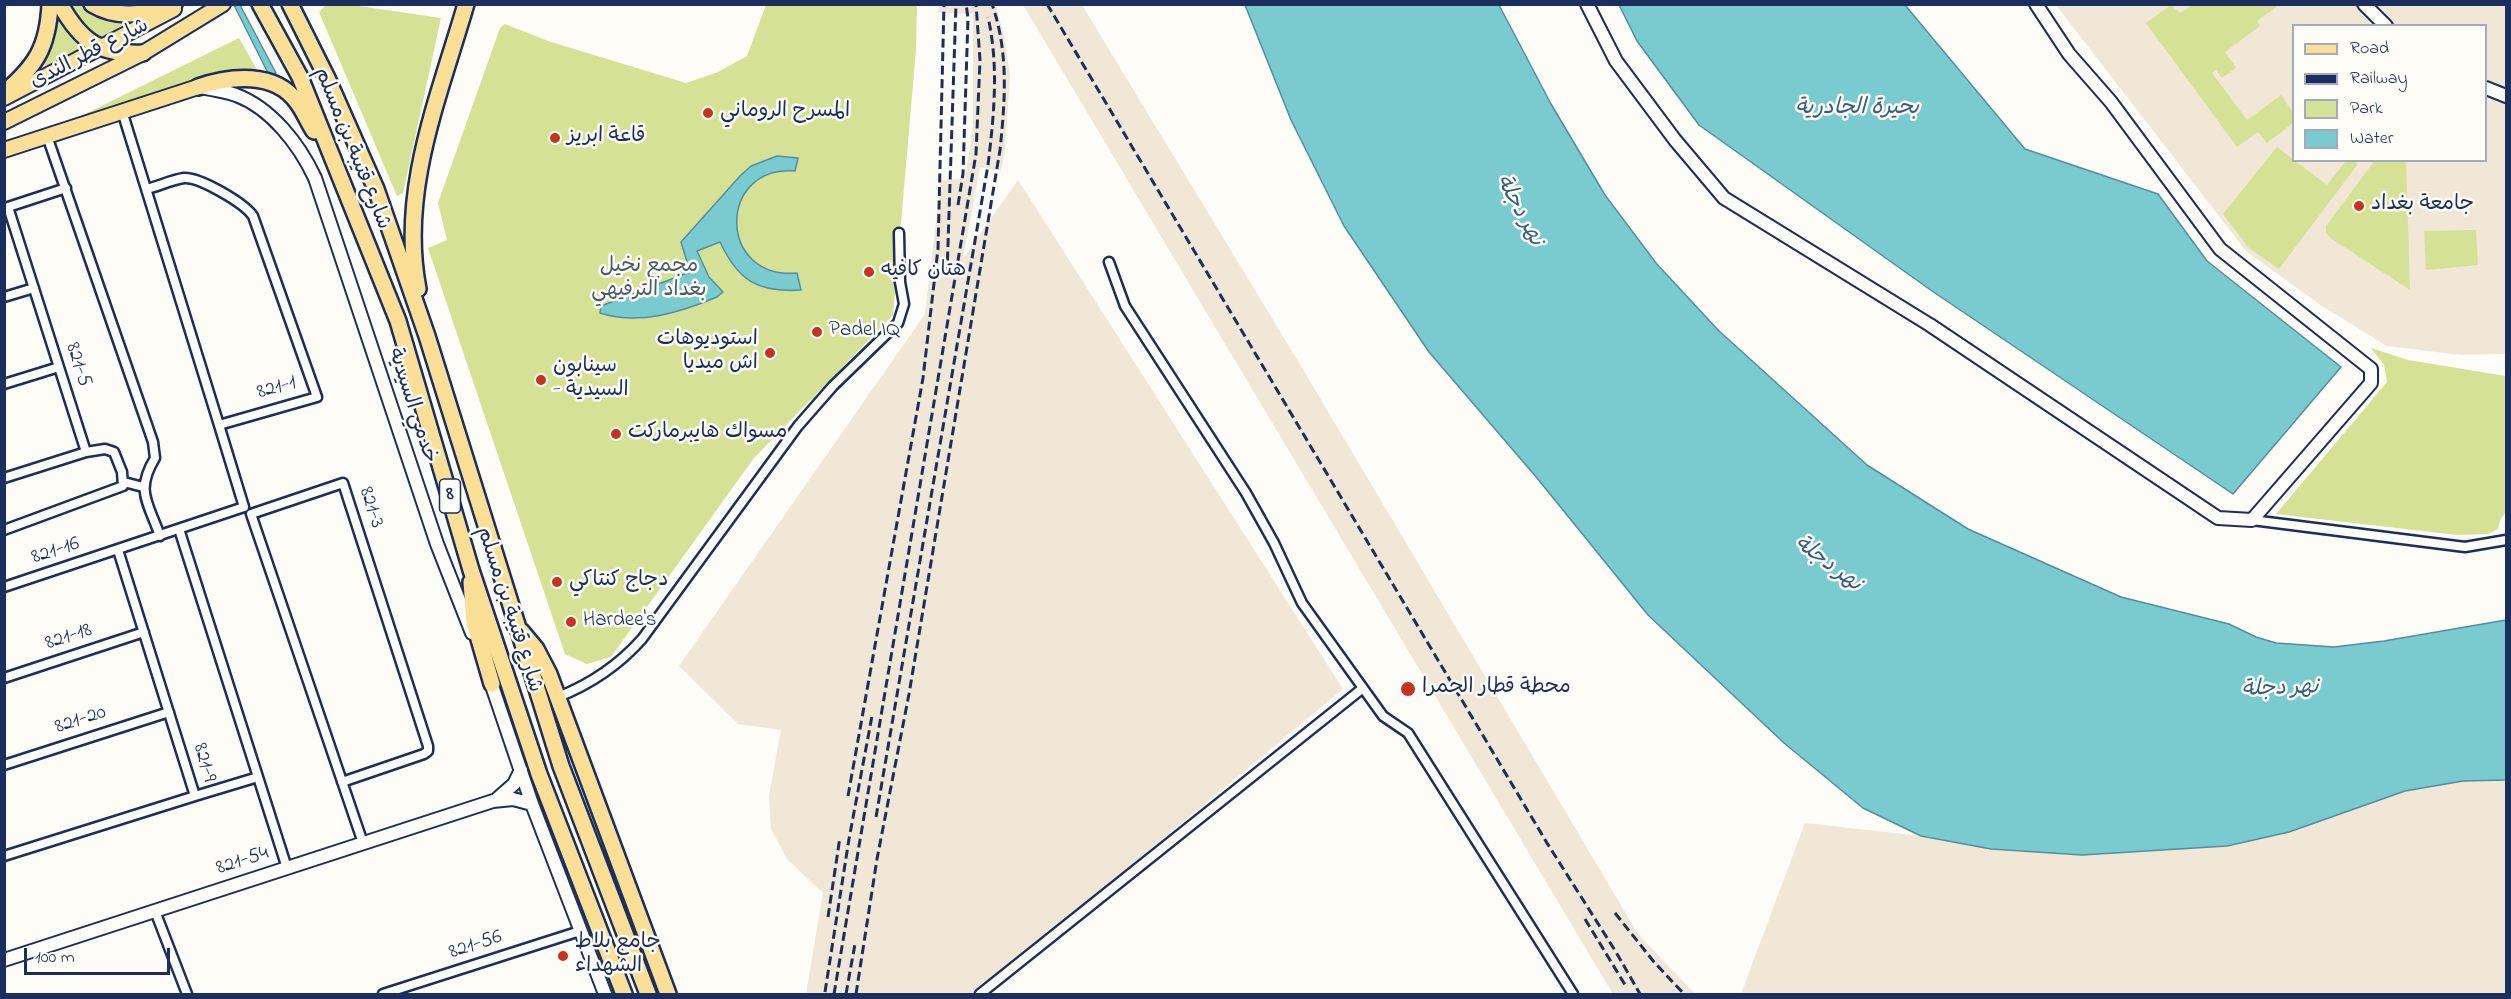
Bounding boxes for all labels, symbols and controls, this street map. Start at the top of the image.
street label: شارع قطر الندى [26,14,154,96]
legend [2292,24,2487,162]
text: Road [2350,36,2389,62]
street label: شارع قتيبة بن مسلم [307,64,395,234]
text: Railway [2350,66,2407,92]
water label: بحيرة الجادرية [1795,96,1919,122]
text: Park [2350,96,2383,122]
place label: المسرح الروماني [720,100,850,126]
marker: المسرح الروماني [701,106,715,120]
place label: قاعة ابريز [567,125,645,151]
text: Water [2350,126,2393,152]
marker: قاعة ابريز [548,131,562,145]
water label: نهر دجلة [1488,171,1548,251]
place label: جامعة بغداد [2371,193,2474,219]
marker: جامعة بغداد [2352,199,2366,213]
park label: مجمع نخيل بغداد الترفيهي [591,255,707,305]
place label: هتان كافيه [881,259,966,285]
marker: هتان كافيه [862,265,876,279]
place label: Padel IQ [829,319,900,345]
marker: Padel IQ [810,325,824,339]
place label: استوديوهات اش ميديا [657,328,758,378]
street label: 821-5 [58,340,96,390]
street label: خدمي السيدية [381,345,441,467]
marker: استوديوهات اش ميديا [763,346,777,360]
place label: سينابون - السيدية [553,355,629,405]
street label: 821-1 [255,371,299,407]
marker: سينابون - السيدية [534,373,548,387]
place label: مسواك هايبرماركت [628,421,787,447]
marker: مسواك هايبرماركت [609,427,623,441]
road number: 8 [440,479,460,513]
street label: 821-3 [352,484,388,532]
street label: شارع قتيبة بن مسلم [469,524,547,696]
water label: نهر دجلة [1788,531,1866,599]
street label: 821-16 [29,532,83,572]
place label: دجاج كنتاكي [569,569,668,595]
marker: دجاج كنتاكي [550,575,564,589]
place label: Hardee's [583,609,657,635]
marker: Hardee's [564,615,578,629]
street label: 821-18 [43,619,95,657]
water label: نهر دجلة [2241,675,2319,705]
place label: محطة قطار الحمرا [1422,676,1571,702]
marker: محطة قطار الحمرا [1399,680,1417,698]
street label: 821-20 [52,701,110,741]
street label: 821-9 [185,741,221,785]
street label: 821-54 [214,842,272,882]
street label: 821-56 [446,926,506,966]
place label: جامع بلاط الشهداء [575,931,661,981]
scale bar [27,936,172,974]
text: 100 m [35,945,75,971]
marker: جامع بلاط الشهداء [556,949,570,963]

